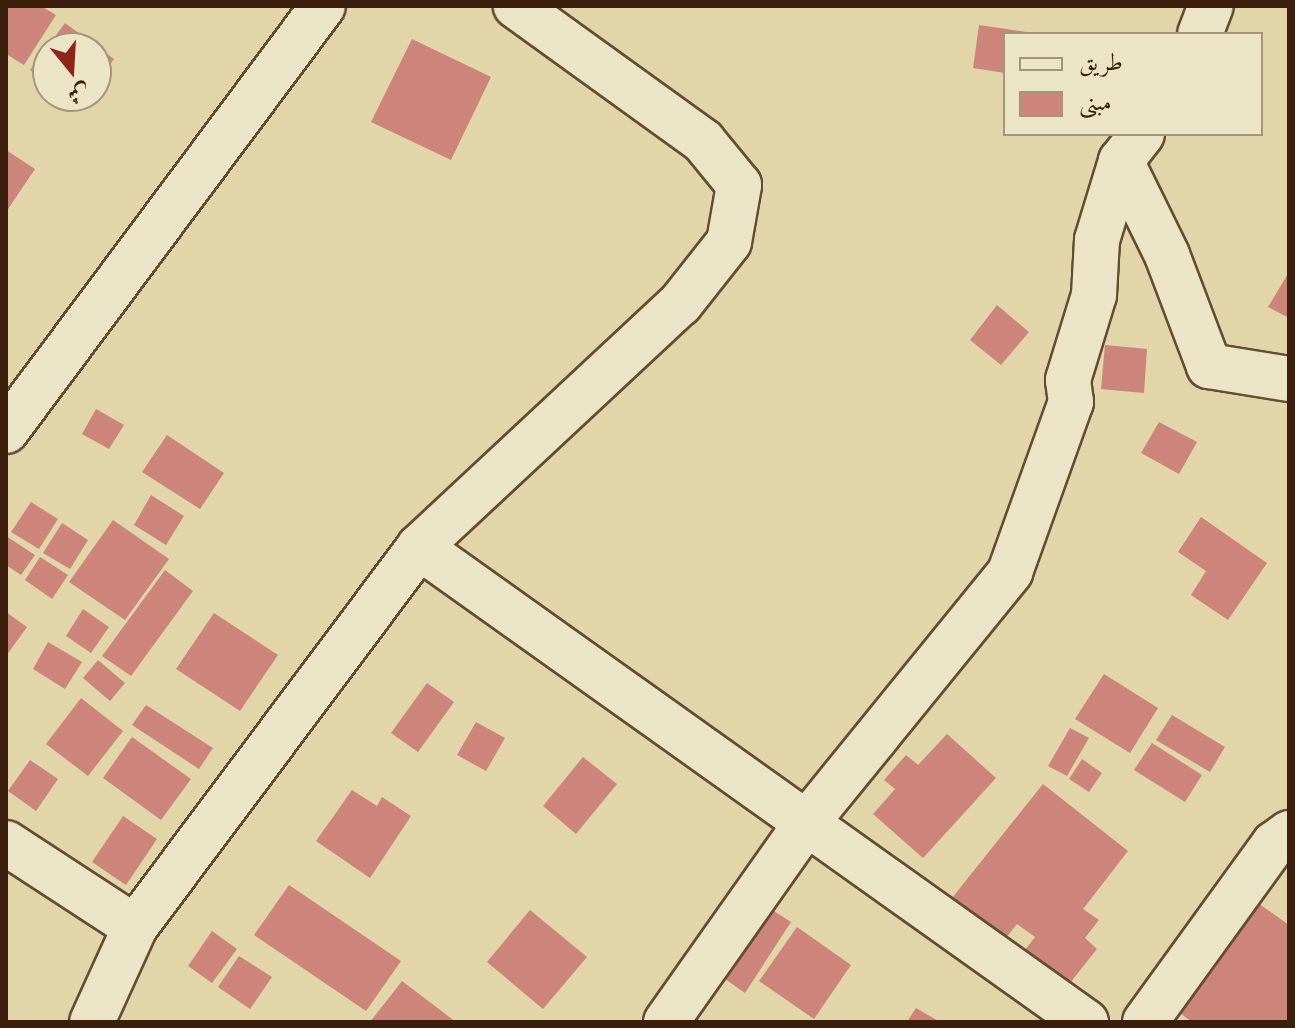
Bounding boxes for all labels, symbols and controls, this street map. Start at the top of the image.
north arrow [32,32,112,112]
legend [1003,32,1263,136]
text: طريق [1079,48,1123,78]
text: ش [64,77,94,110]
text: مبنى [1079,88,1112,118]

